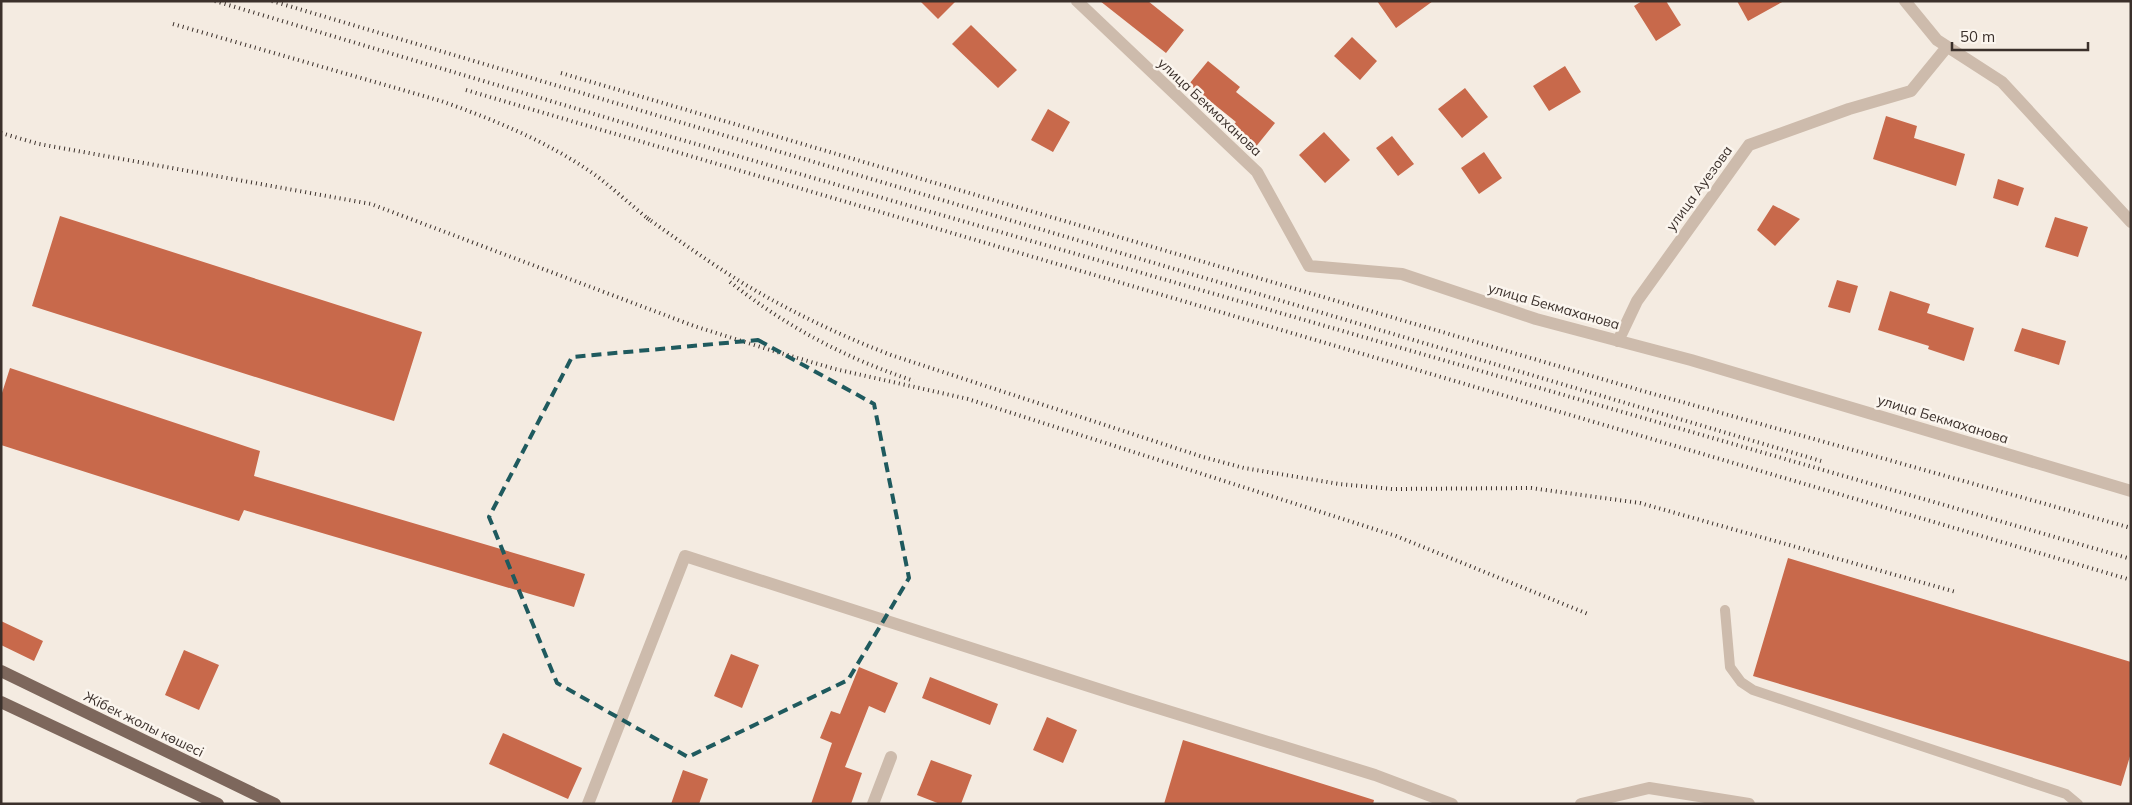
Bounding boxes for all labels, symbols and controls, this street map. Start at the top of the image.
scale bar [1952,20,2088,52]
text: 50 m [1960,27,1995,46]
street label: улица Бекмаханова [1154,54,1266,160]
street label: улица Ауезова [1662,142,1736,234]
street label: улица Бекмаханова [1486,279,1622,333]
street label: улица Бекмаханова [1875,390,2011,448]
street label: Жібек жолы көшесі [81,687,207,761]

